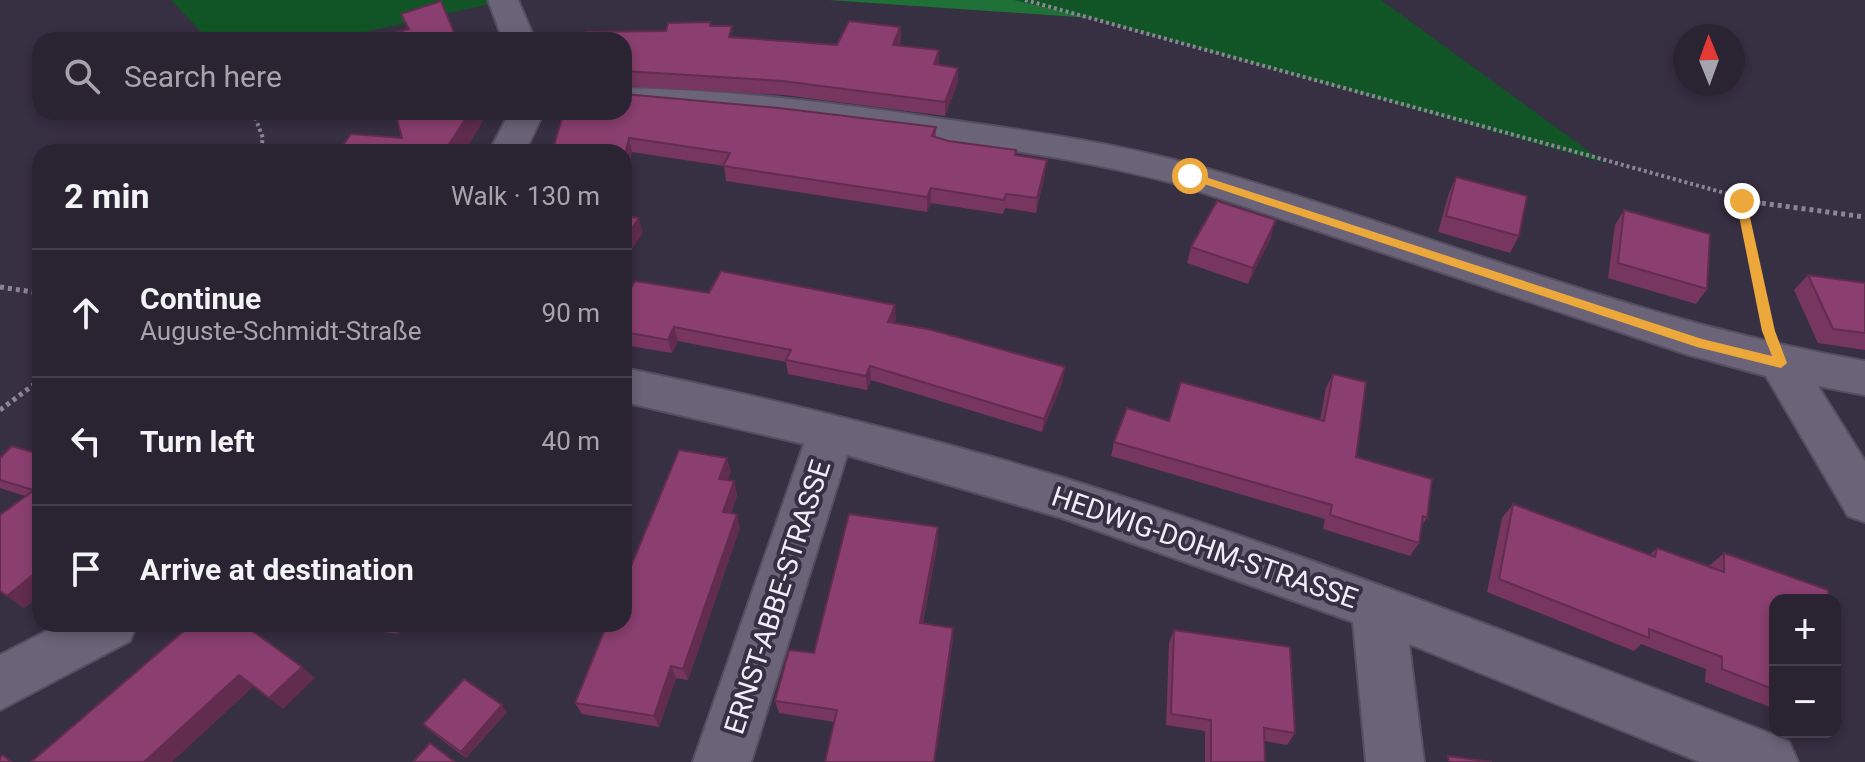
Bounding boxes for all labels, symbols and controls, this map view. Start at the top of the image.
north arrow [1673,24,1745,96]
search box [32,32,632,120]
icon: search [60,54,104,98]
text: Search here [124,59,282,94]
route start [1172,158,1208,194]
text: 2 min [64,176,149,216]
text: Walk · 130 m [451,181,600,211]
route end [1724,183,1760,219]
text: Continue [140,281,261,316]
icon: ahead [64,291,108,335]
text: 90 m [542,298,600,328]
text: Auguste-Schmidt-Straße [140,316,421,346]
icon: left [64,419,108,463]
text: Turn left [140,424,255,459]
text: 40 m [542,426,600,456]
street label: ERNST-ABBE-STRASSE [718,456,837,738]
street label: HEDWIG-DOHM-STRASSE [1048,480,1362,615]
icon: arrive [64,547,108,591]
text: Arrive at destination [140,552,414,587]
map controls [1769,594,1841,738]
button: + [1769,594,1841,666]
button: − [1769,666,1841,738]

